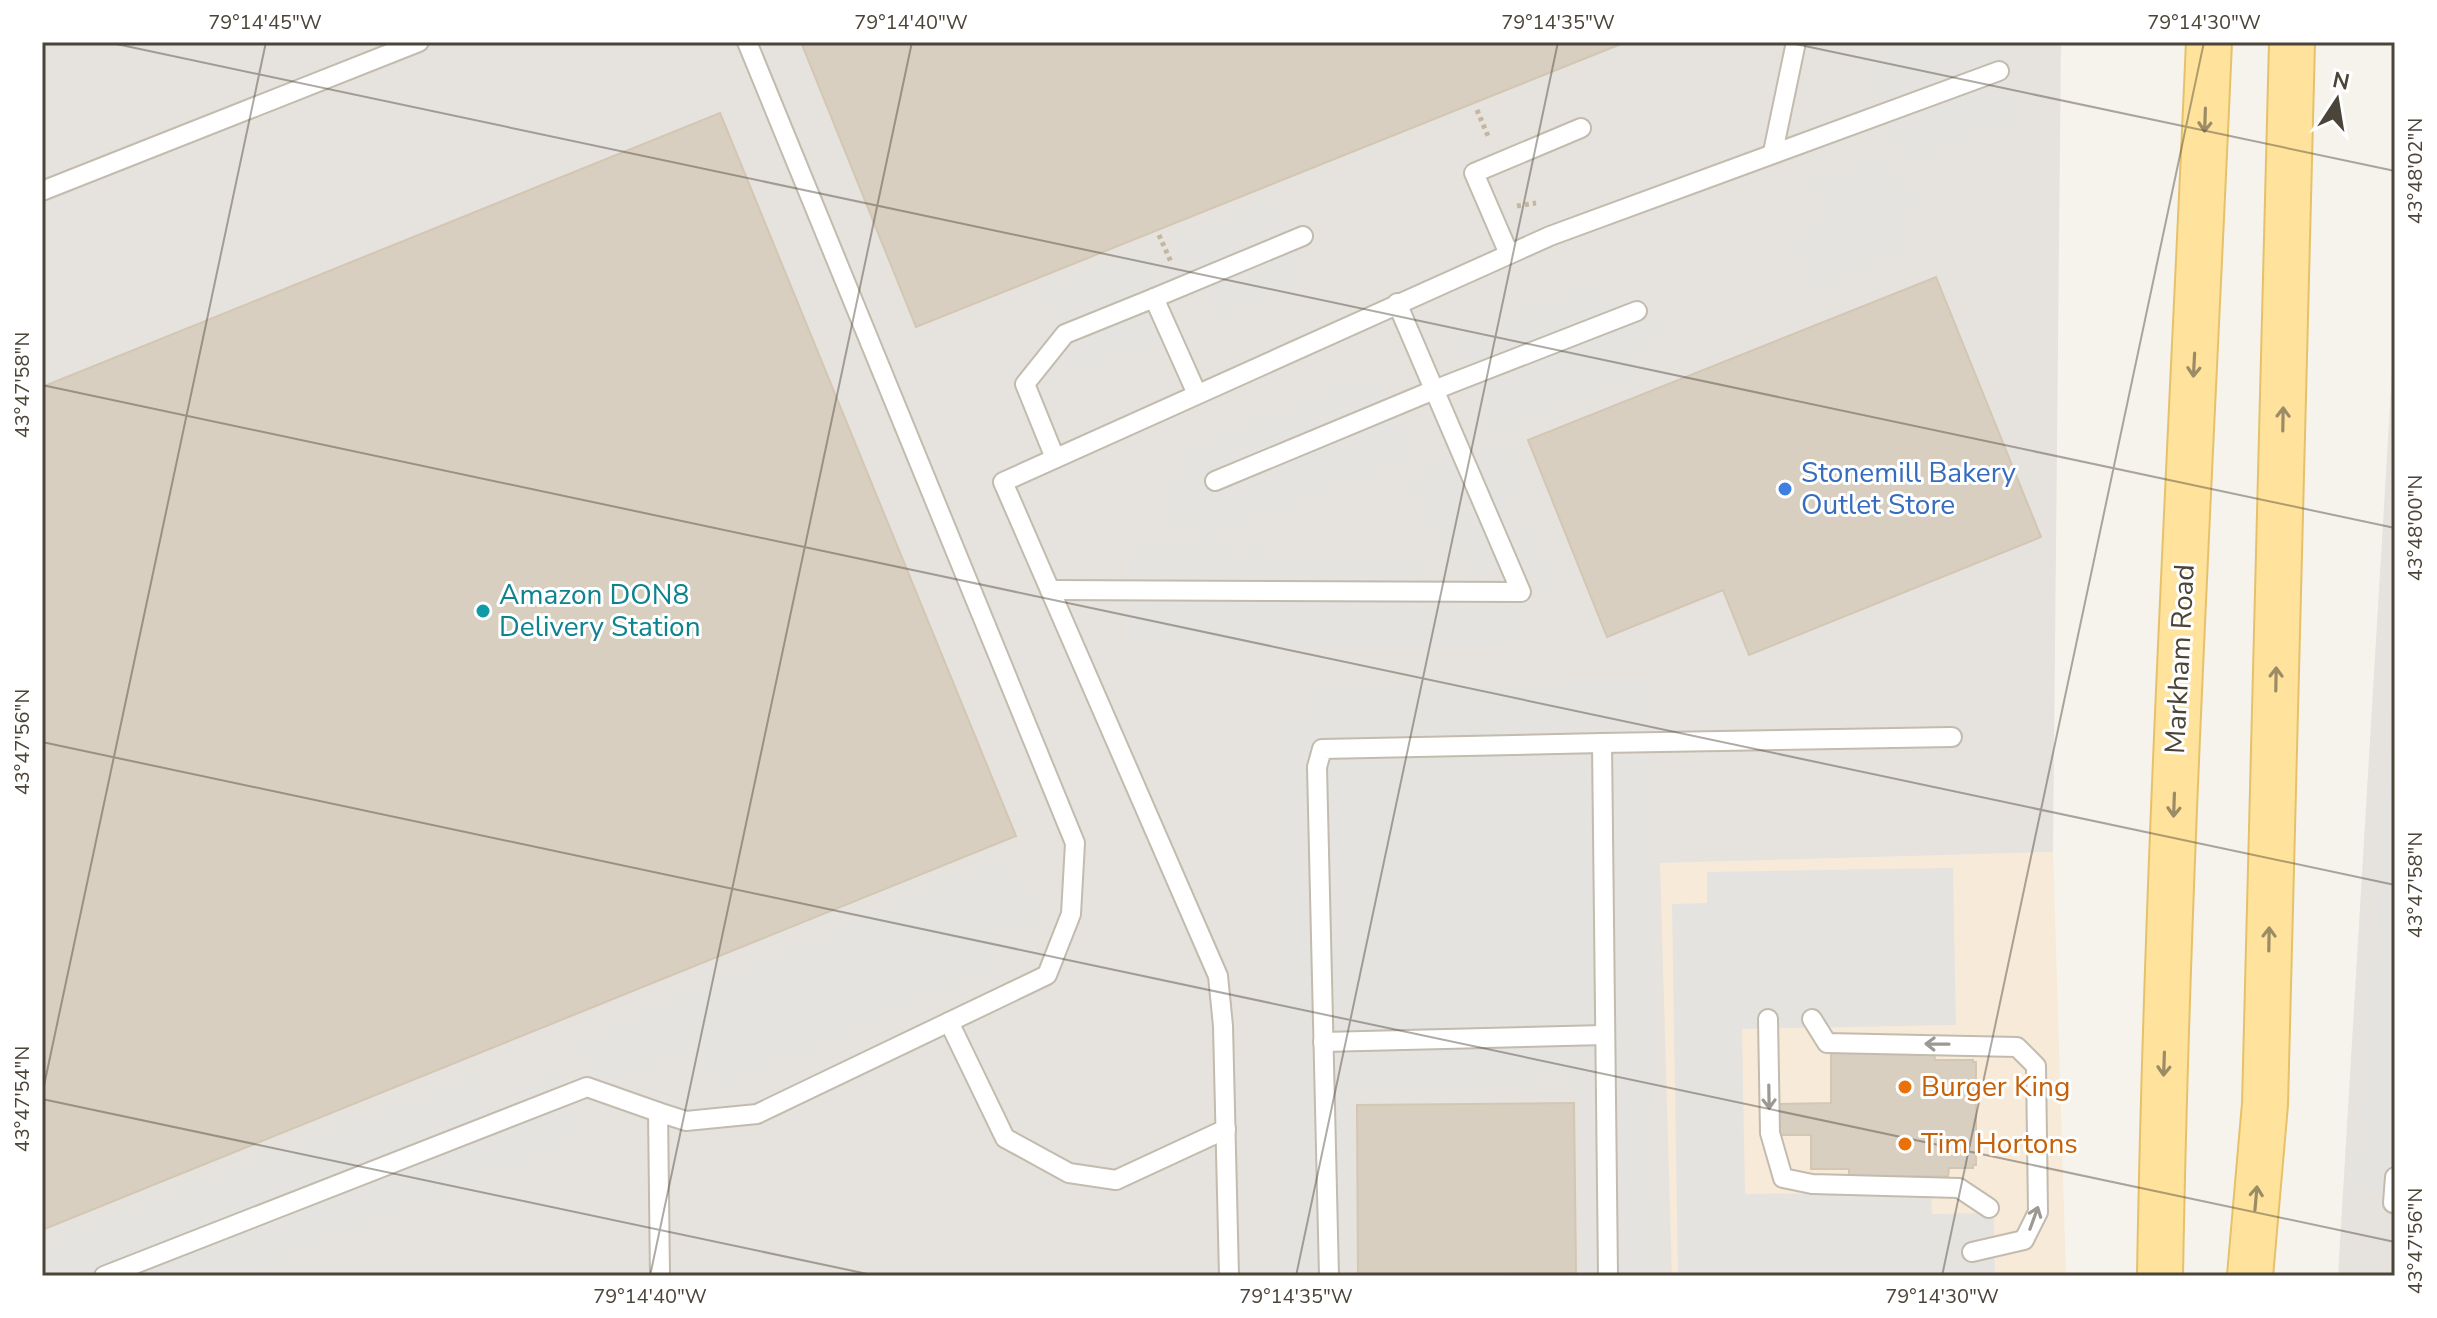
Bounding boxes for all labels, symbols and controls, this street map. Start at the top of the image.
text: 79°14'45"W [208,9,322,36]
text: 79°14'40"W [854,9,968,36]
text: 79°14'35"W [1501,9,1615,36]
text: 79°14'30"W [2147,9,2261,36]
north arrow [2297,60,2377,140]
text: N [2330,65,2352,98]
one-way arrow [2198,106,2213,133]
text: 43°48'02"N [2402,118,2429,224]
text: 43°47'58"N [9,332,36,438]
one-way arrow [2187,351,2202,378]
one-way arrow [2275,406,2290,433]
place label: Stonemill Bakery Outlet Store [1801,454,2017,524]
text: 43°48'00"N [2402,475,2429,581]
marker: Stonemill Bakery Outlet Store [1776,480,1794,498]
street label: Markham Road [2156,563,2204,755]
place label: Amazon DON8 Delivery Station [499,576,701,646]
marker: Amazon DON8 Delivery Station [474,602,492,620]
one-way arrow [2268,666,2283,693]
text: 43°47'56"N [9,689,36,795]
one-way arrow [2167,791,2182,818]
text: 43°47'58"N [2402,832,2429,938]
one-way arrow [2261,926,2277,953]
one-way arrow [1924,1037,1951,1052]
text: 43°47'54"N [9,1046,36,1152]
one-way arrow [2156,1050,2171,1077]
place label: Burger King [1921,1068,2070,1106]
marker: Burger King [1896,1078,1914,1096]
one-way arrow [1761,1083,1777,1110]
place label: Tim Hortons [1921,1125,2078,1163]
marker: Tim Hortons [1896,1135,1914,1153]
one-way arrow [2249,1185,2264,1212]
text: 43°47'56"N [2402,1188,2429,1294]
one-way arrow [2027,1206,2042,1231]
text: 79°14'40"W [593,1283,707,1310]
text: 79°14'35"W [1239,1283,1353,1310]
text: 79°14'30"W [1885,1283,1999,1310]

